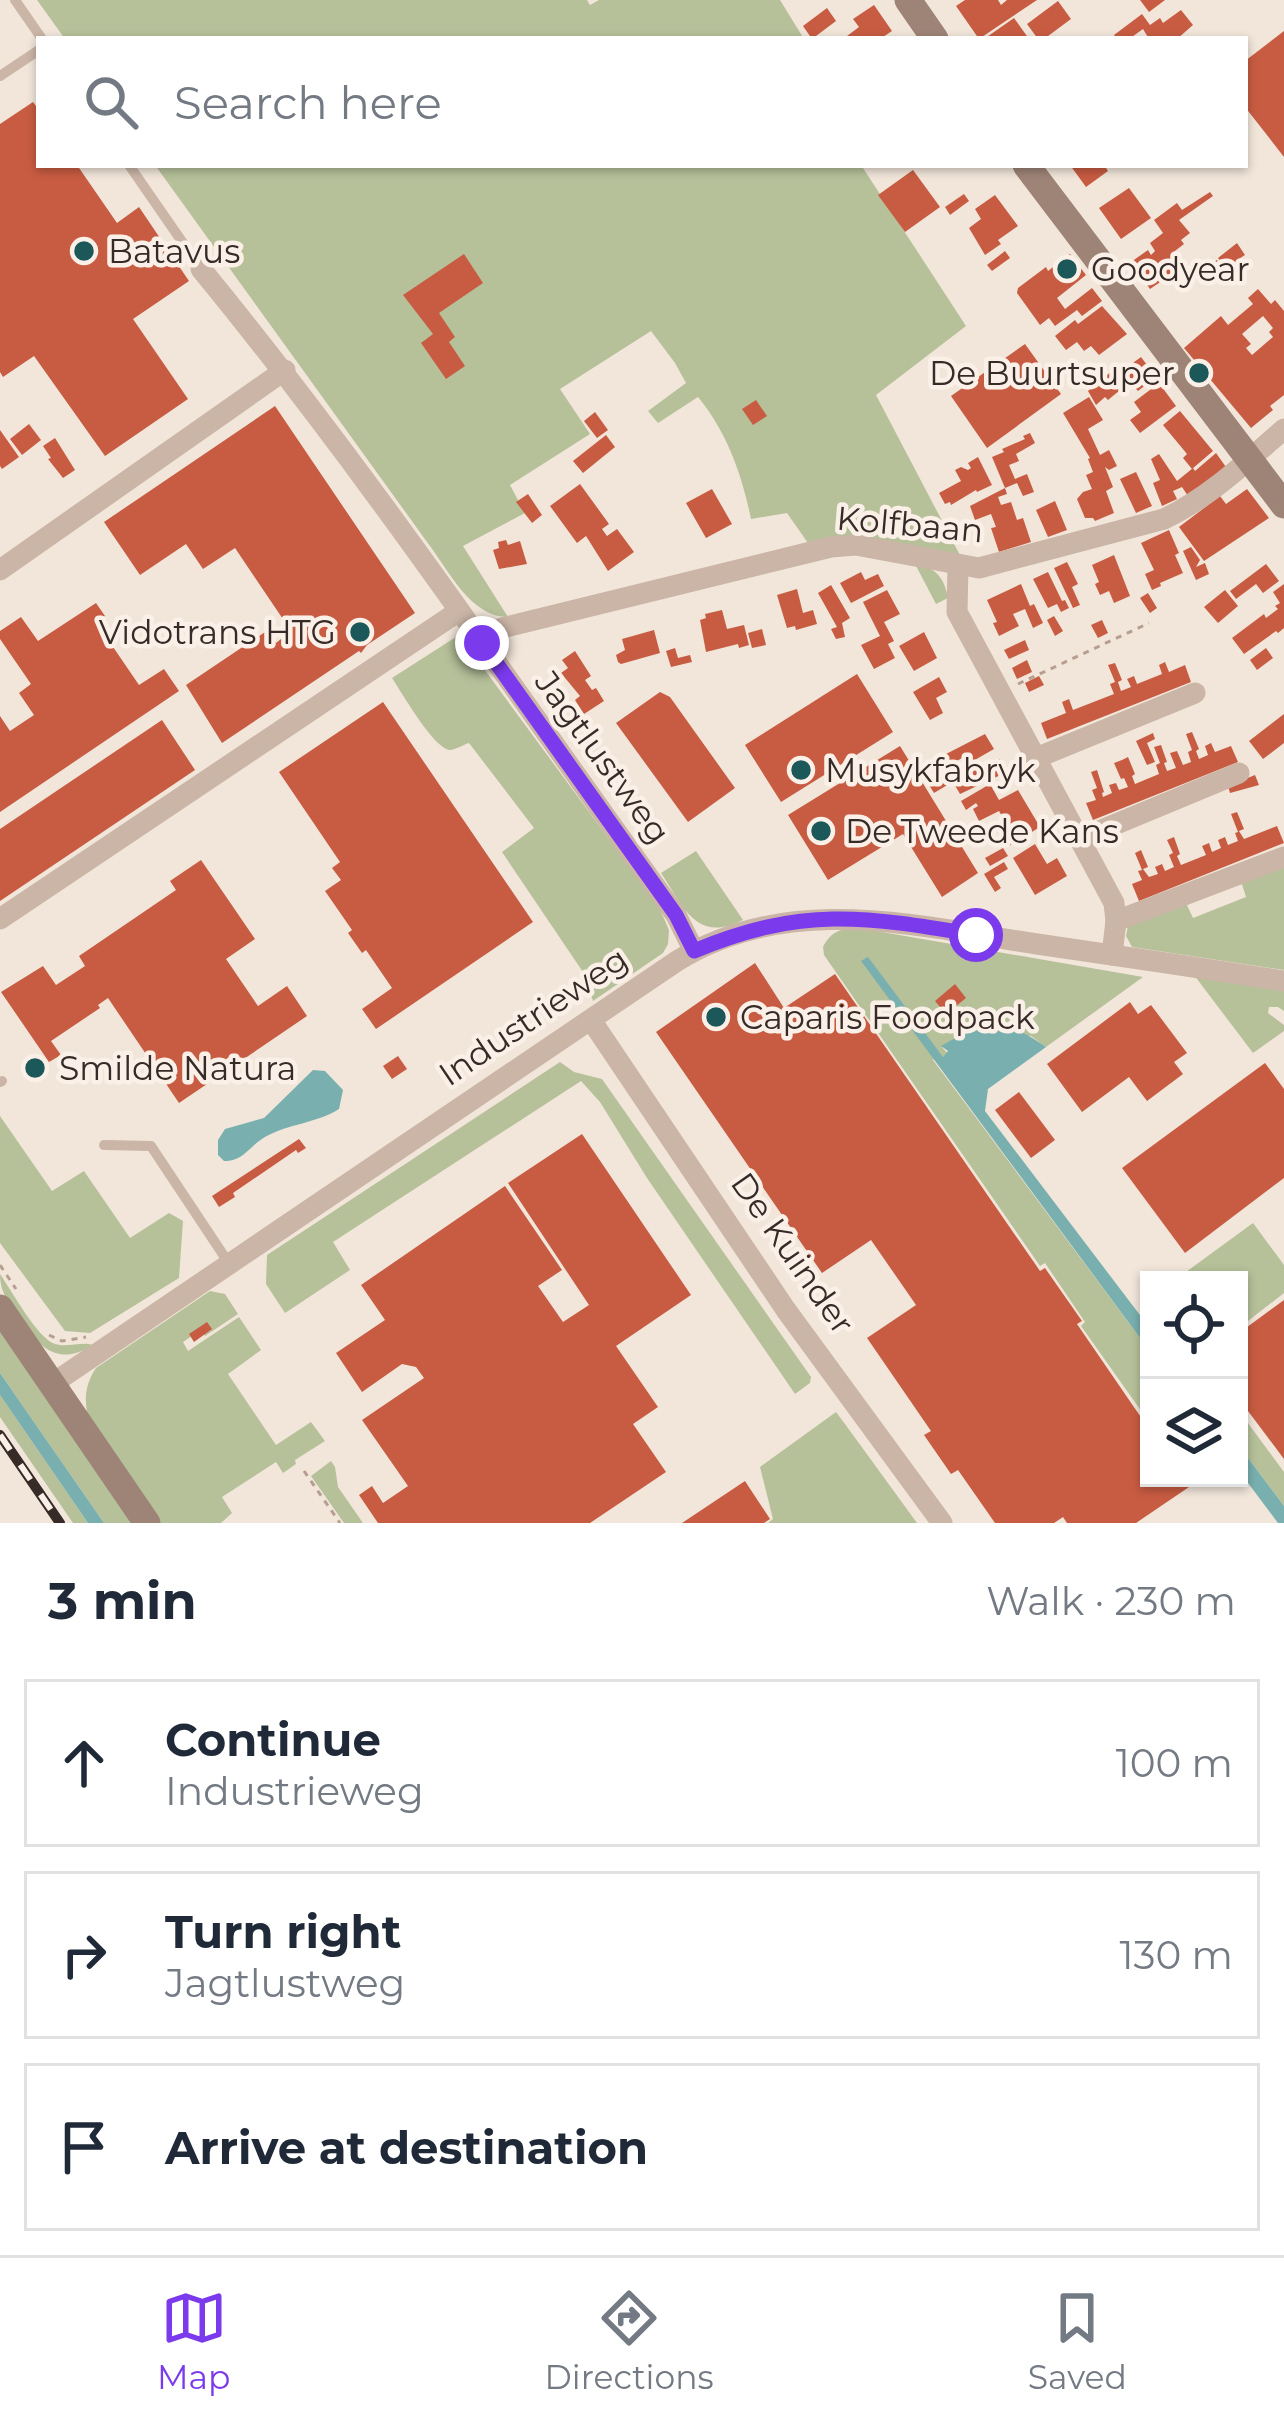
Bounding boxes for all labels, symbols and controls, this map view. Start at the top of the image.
search box [36,36,1248,168]
icon: search [78,69,144,135]
text: Search here [174,75,442,130]
place label: Batavus [108,231,240,271]
marker: Batavus [71,238,97,264]
place label: Goodyear [1091,249,1250,289]
marker: Goodyear [1054,256,1080,282]
place label: De Buurtsuper [929,353,1175,393]
marker: De Buurtsuper [1186,360,1212,386]
street label: Kolfbaan [835,498,985,550]
place label: Vidotrans HTG [99,612,336,652]
route end [455,616,509,670]
marker: Vidotrans HTG [347,619,373,645]
street label: Jagtlustweg [526,662,679,851]
place label: Musykfabryk [825,750,1036,790]
marker: Musykfabryk [788,757,814,783]
place label: De Tweede Kans [845,811,1119,851]
marker: De Tweede Kans [808,818,834,844]
route start [949,908,1003,962]
street label: Industrieweg [431,938,635,1094]
place label: Caparis Foodpack [740,997,1035,1037]
marker: Caparis Foodpack [703,1004,729,1030]
place label: Smilde Natura [59,1048,296,1088]
marker: Smilde Natura [22,1055,48,1081]
street label: De Kuinder [723,1165,863,1341]
map controls [1140,1271,1248,1487]
button: locate [1140,1271,1248,1379]
button: layers [1140,1379,1248,1487]
text: 3 min [48,1570,197,1632]
text: Walk · 230 m [986,1577,1236,1625]
text: Continue [165,1712,381,1767]
icon: ahead [51,1730,117,1796]
text: 100 m [1116,1739,1233,1787]
text: Industrieweg [165,1767,424,1815]
text: Turn right [165,1904,401,1959]
icon: right [51,1922,117,1988]
text: 130 m [1120,1931,1233,1979]
text: Jagtlustweg [165,1959,405,2007]
icon: arrive [51,2114,117,2180]
text: Arrive at destination [165,2120,648,2175]
tab: Map [157,2285,230,2397]
tab: Directions [545,2285,714,2397]
tab: Saved [1028,2285,1127,2397]

